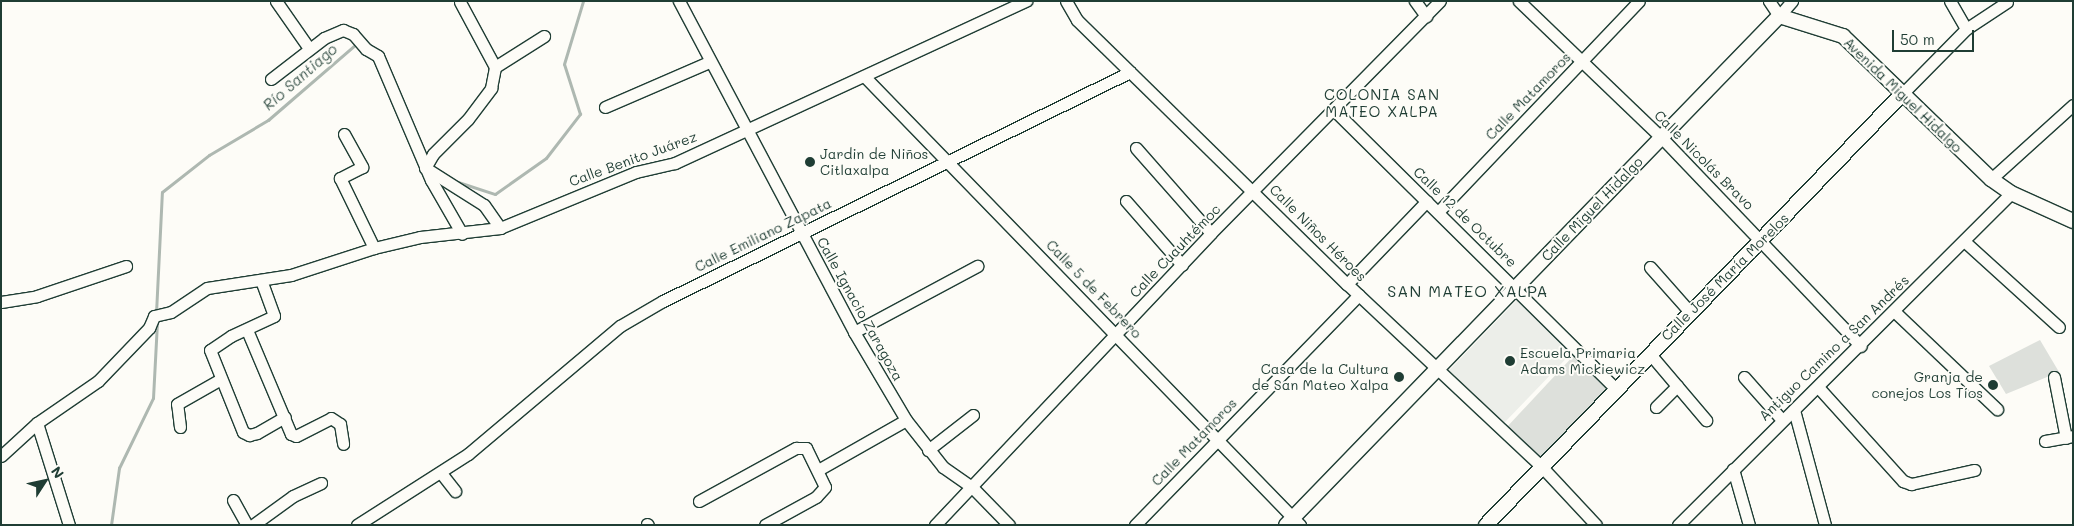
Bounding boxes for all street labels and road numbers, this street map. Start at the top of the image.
street label: Avenida Miguel Hidalgo [1840,34,1966,156]
street label: Calle Matamoros [1482,49,1574,143]
street label: Calle Nicolás Bravo [1651,107,1757,213]
street label: Calle Benito Juárez [567,128,699,190]
street label: Calle Miguel Hidalgo [1538,153,1646,265]
street label: Calle 12 de Octubre [1410,163,1520,271]
street label: Calle Niños Héroes [1266,181,1370,285]
street label: Calle Emiliano Zapata [692,195,834,275]
street label: Calle Cuauhtémoc [1126,201,1224,301]
street label: Calle José María Morelos [1658,210,1792,344]
street label: Calle Ignacio Zaragoza [813,234,907,384]
street label: Calle 5 de Febrero [1043,236,1145,342]
street label: Antiguo Camino a San Andrés [1755,272,1913,424]
street label: Calle Matamoros [1148,395,1240,489]

